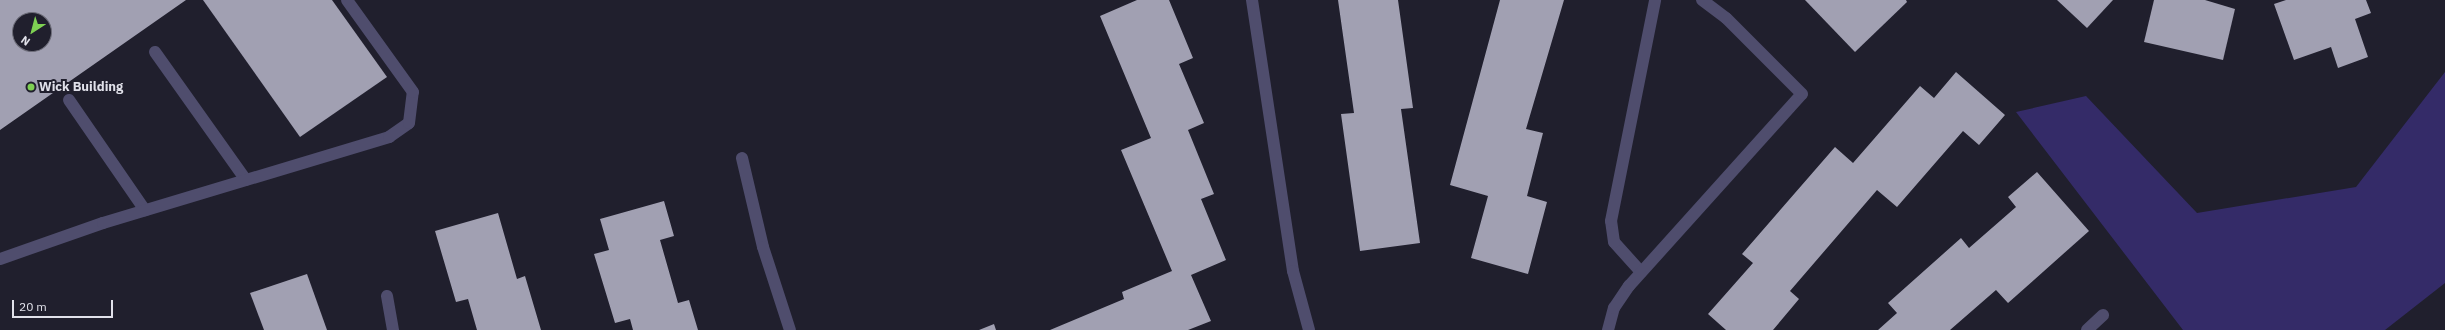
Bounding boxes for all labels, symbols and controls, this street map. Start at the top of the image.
north arrow [12,12,52,52]
text: N [18,33,33,49]
place label: Wick Building [39,79,123,95]
marker: Wick Building [26,82,36,92]
scale bar [14,292,115,318]
text: 20 m [19,299,47,314]

